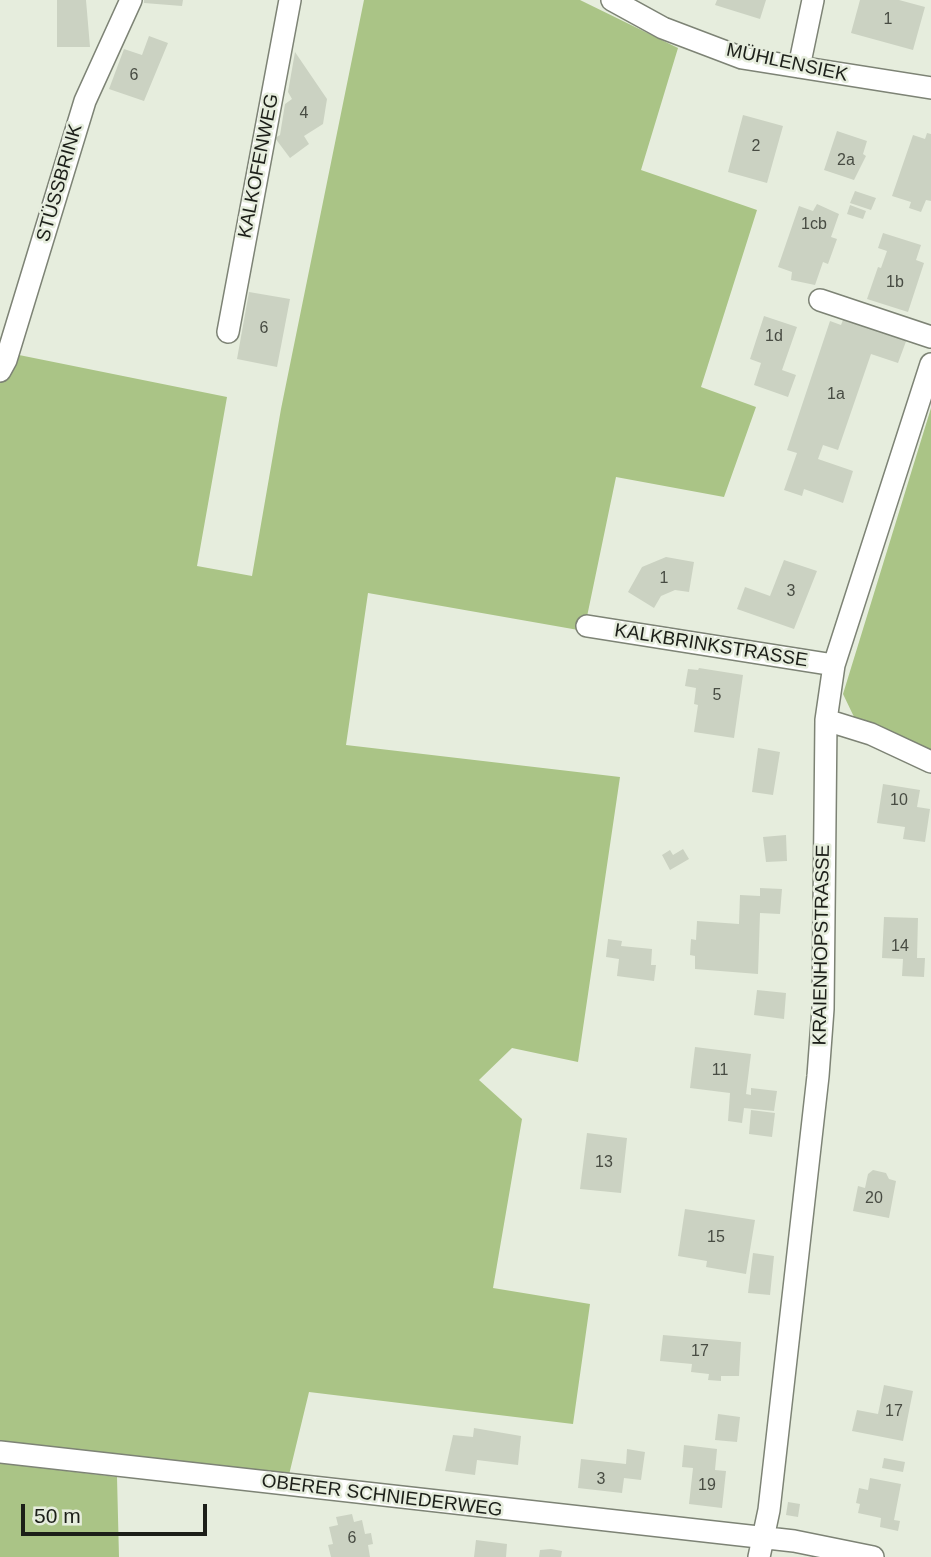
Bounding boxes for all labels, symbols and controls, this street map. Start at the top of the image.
house number: 1 [884,10,892,30]
street label: MÜHLENSIEK [724,39,850,87]
house number: 6 [130,66,138,86]
street label: KALKOFENWEG [234,92,284,240]
house number: 4 [300,104,308,124]
street label: STÜSSBRINK [32,122,88,244]
house number: 2 [752,137,760,157]
house number: 2a [837,151,855,171]
house number: 1cb [801,215,827,235]
house number: 1b [886,273,904,293]
house number: 6 [260,319,268,339]
house number: 1d [765,327,783,347]
house number: 1a [827,385,845,405]
house number: 1 [660,569,668,589]
house number: 3 [787,582,795,602]
street label: KALKBRINKSTRASSE [613,619,809,673]
house number: 5 [713,686,721,706]
house number: 10 [890,791,908,811]
street label: KRAIENHOPSTRASSE [809,845,835,1045]
house number: 14 [891,937,909,957]
house number: 11 [712,1061,728,1081]
house number: 13 [595,1153,613,1173]
house number: 20 [865,1189,883,1209]
house number: 15 [707,1228,725,1248]
house number: 17 [691,1342,709,1362]
house number: 17 [885,1402,903,1422]
street label: OBERER SCHNIEDERWEG [260,1470,504,1522]
house number: 3 [597,1470,605,1490]
house number: 19 [698,1476,716,1496]
scale bar [24,1490,210,1534]
text: 50 m [34,1504,81,1527]
house number: 6 [348,1529,356,1549]

